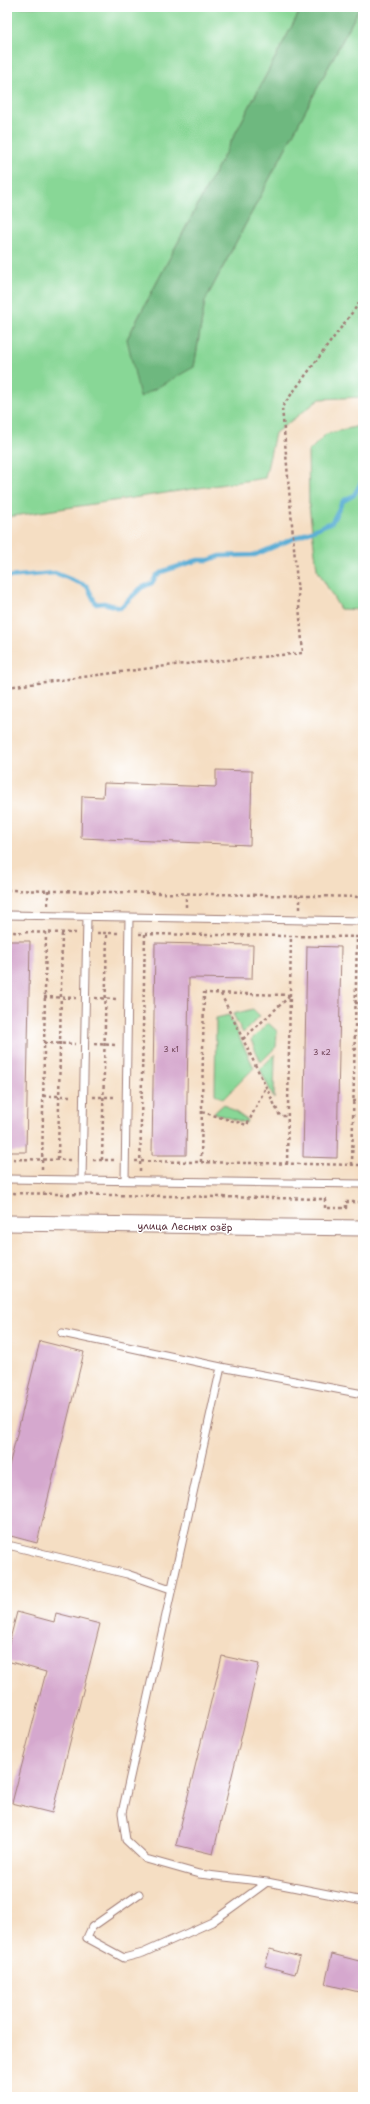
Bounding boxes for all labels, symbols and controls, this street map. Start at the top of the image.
house number: 3 к1 [163,1044,179,1055]
house number: 3 к2 [313,1047,331,1058]
street label: улица Лесных озёр [138,1219,233,1234]

